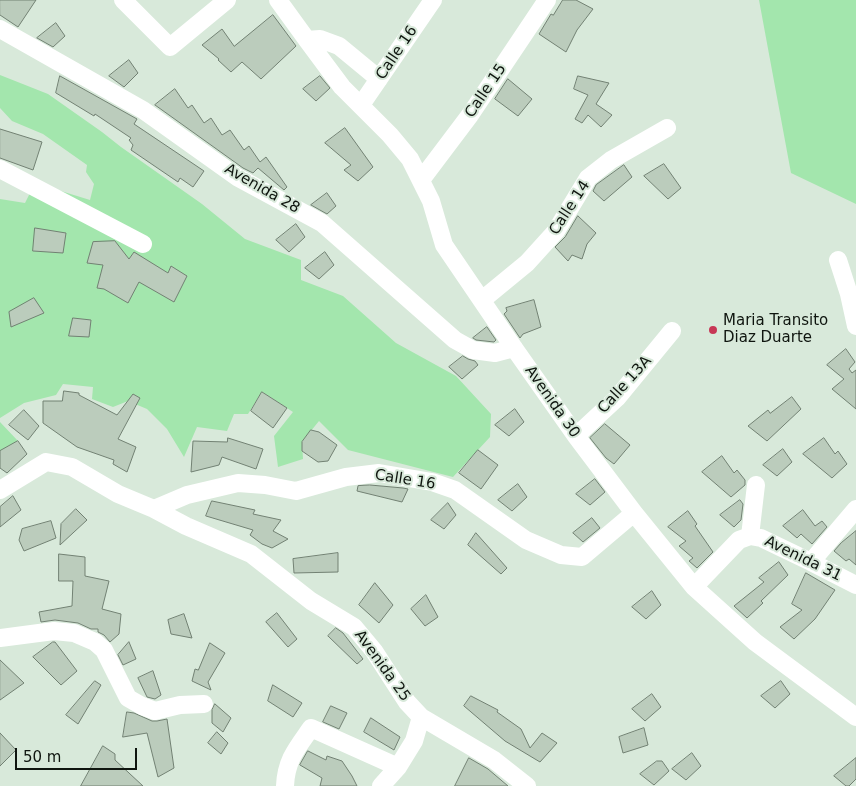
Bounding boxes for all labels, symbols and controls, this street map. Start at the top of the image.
street label: Calle 16 [372,23,422,83]
street label: Calle 15 [461,61,511,121]
street label: Avenida 28 [221,160,303,218]
street label: Calle 14 [546,177,594,239]
place label: Maria Transito Diaz Duarte [723,312,828,347]
marker: Maria Transito Diaz Duarte [707,324,719,336]
street label: Calle 13A [594,352,656,418]
street label: Avenida 30 [521,363,583,441]
street label: Calle 16 [373,466,437,494]
street label: Avenida 31 [761,533,845,585]
street label: Avenida 25 [350,627,414,705]
scale bar [18,738,140,770]
text: 50 m [23,748,61,766]

